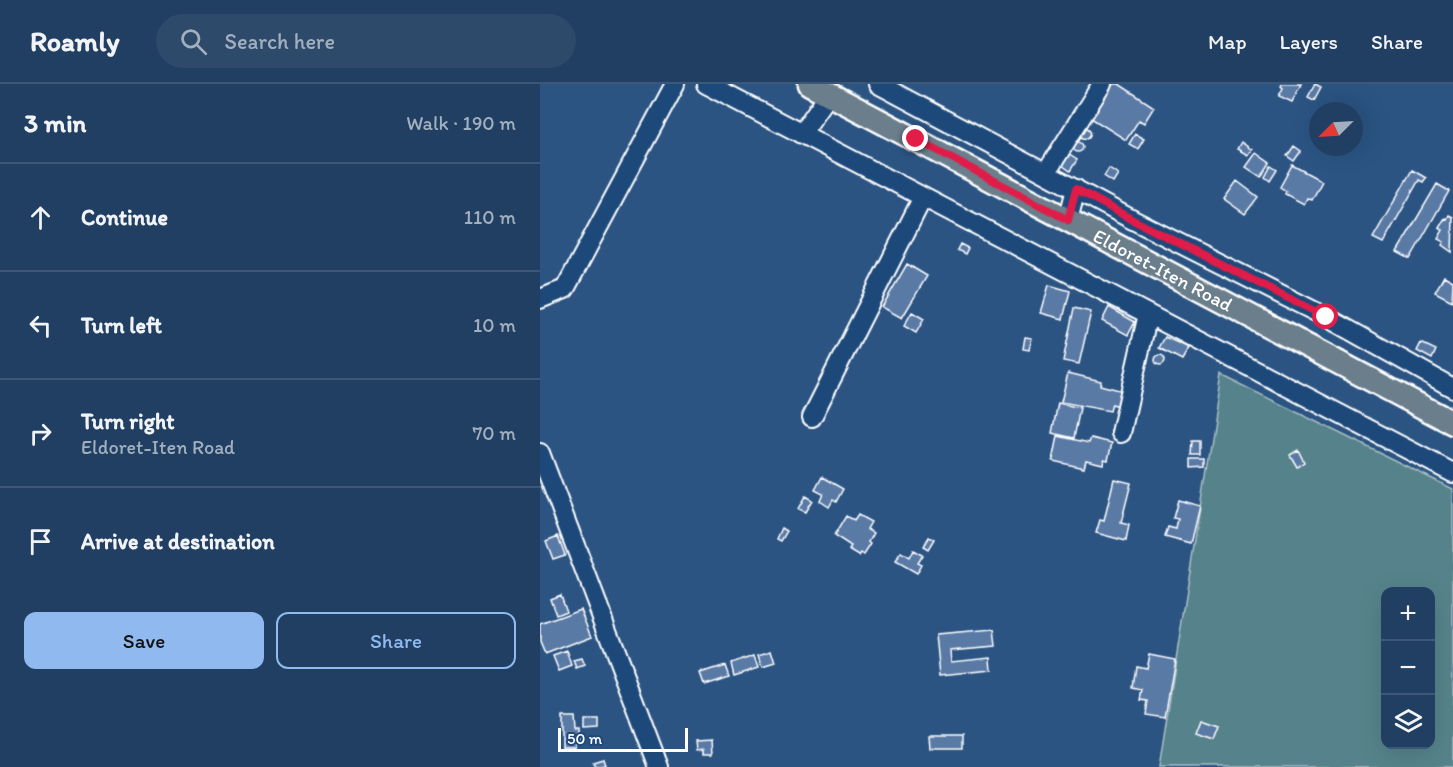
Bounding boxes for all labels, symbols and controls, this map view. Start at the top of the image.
search box [156,14,576,68]
text: Roamly [30,24,120,58]
icon: search [177,25,210,58]
text: Search here [225,28,335,55]
text: Map [1208,29,1247,54]
text: Layers [1280,29,1338,54]
text: Share [1371,29,1423,54]
north arrow [1309,102,1363,156]
text: 3 min [24,107,86,139]
text: Walk · 190 m [406,111,516,135]
route end [902,125,928,151]
icon: ahead [24,201,57,234]
text: Continue [81,204,168,231]
text: 110 m [464,205,516,229]
street label: Eldoret-Iten Road [1089,224,1237,317]
route start [1312,303,1338,329]
icon: left [24,309,57,342]
text: Turn left [81,312,162,339]
text: 10 m [473,313,516,337]
text: Turn right [81,408,175,435]
icon: right [24,417,57,450]
text: 70 m [472,421,516,445]
text: Eldoret-Iten Road [81,435,235,459]
icon: arrive [24,525,57,558]
text: Arrive at destination [81,528,275,555]
map controls [1381,587,1435,749]
button: + [1381,587,1435,641]
button: Save [24,612,264,669]
button: Share [276,612,516,669]
button: − [1381,641,1435,695]
button: layers [1381,695,1435,749]
scale bar [558,725,688,752]
text: 50 m [567,729,602,748]

